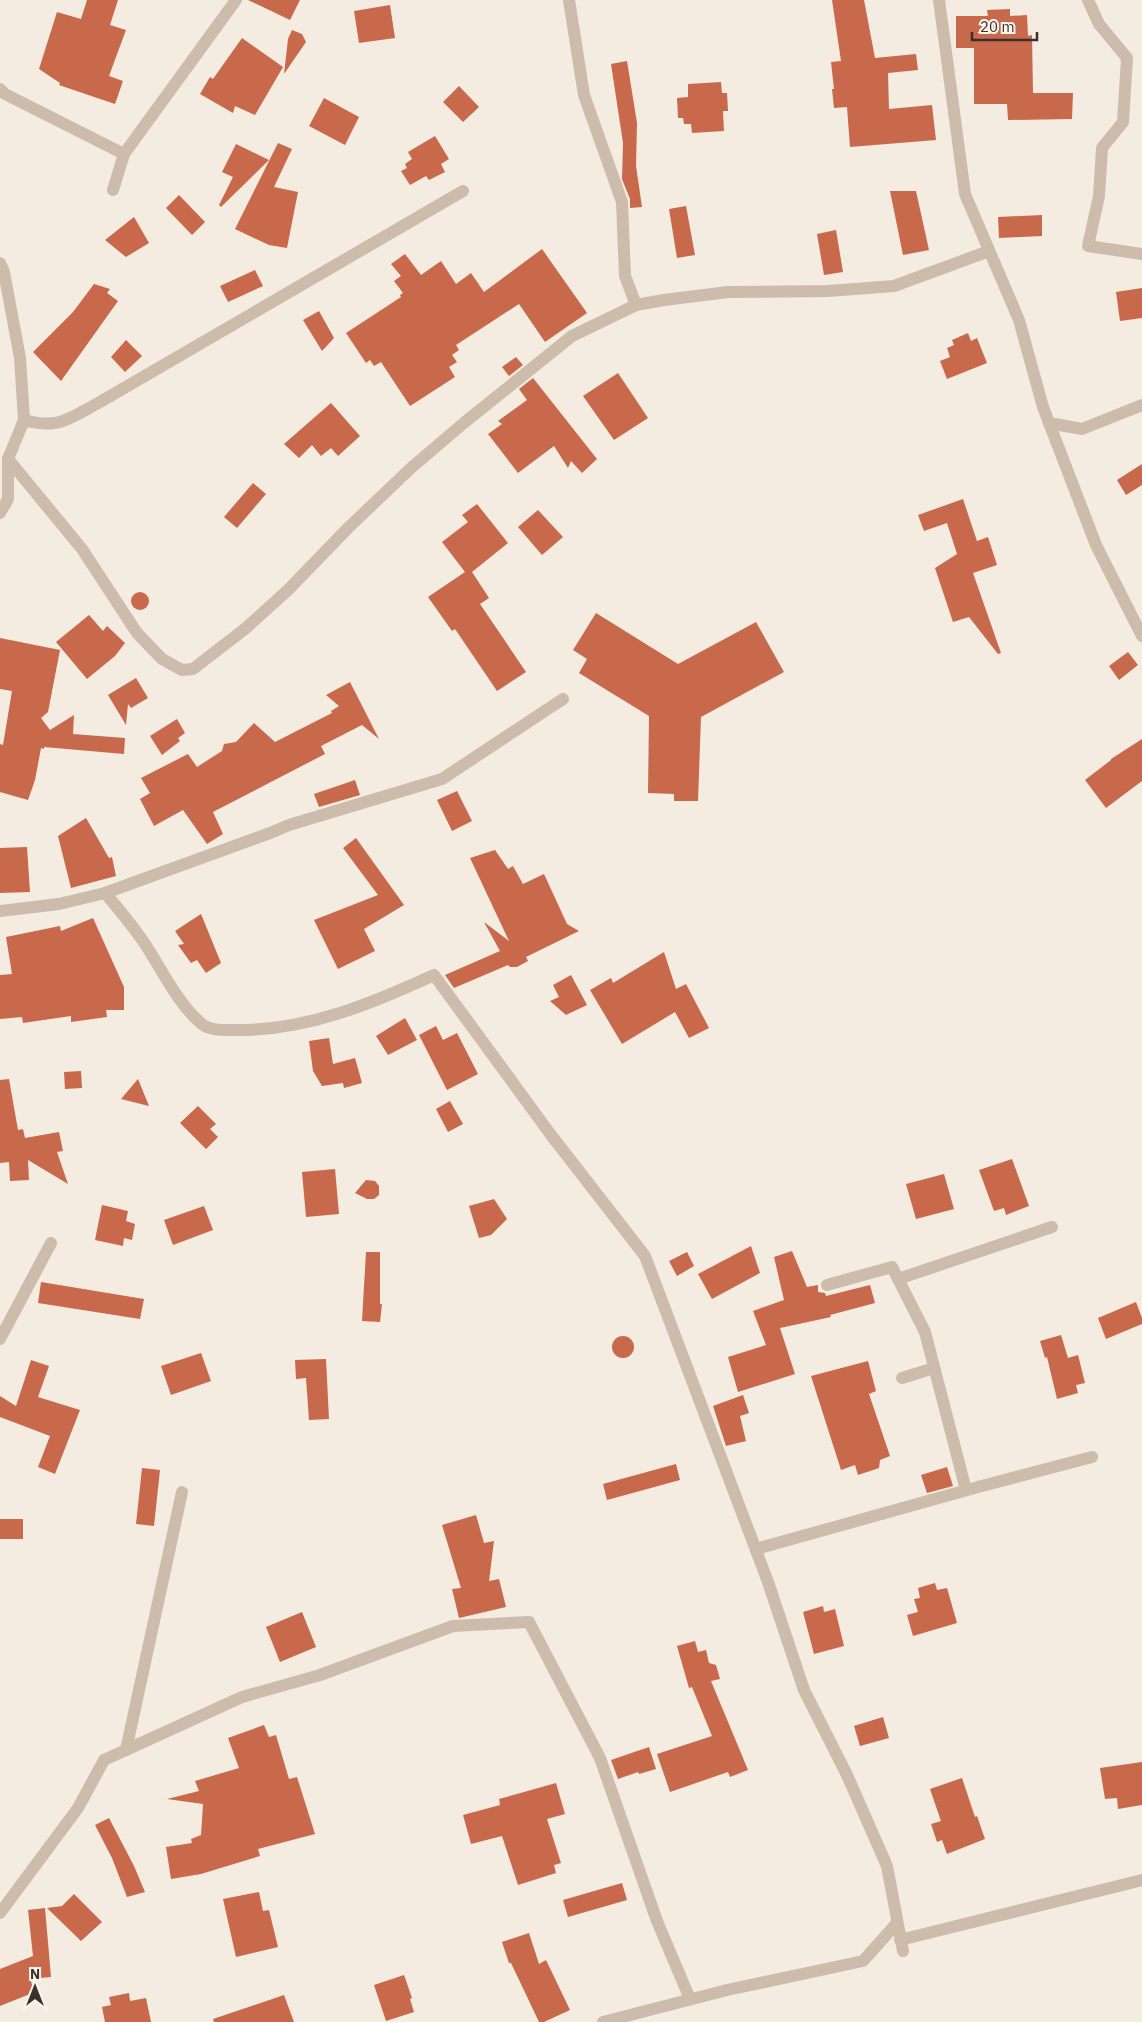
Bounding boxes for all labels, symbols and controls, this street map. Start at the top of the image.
scale bar [972,10,1037,42]
text: 20 m [980,17,1015,36]
north arrow [10,1962,60,2012]
text: N [30,1965,40,1983]

